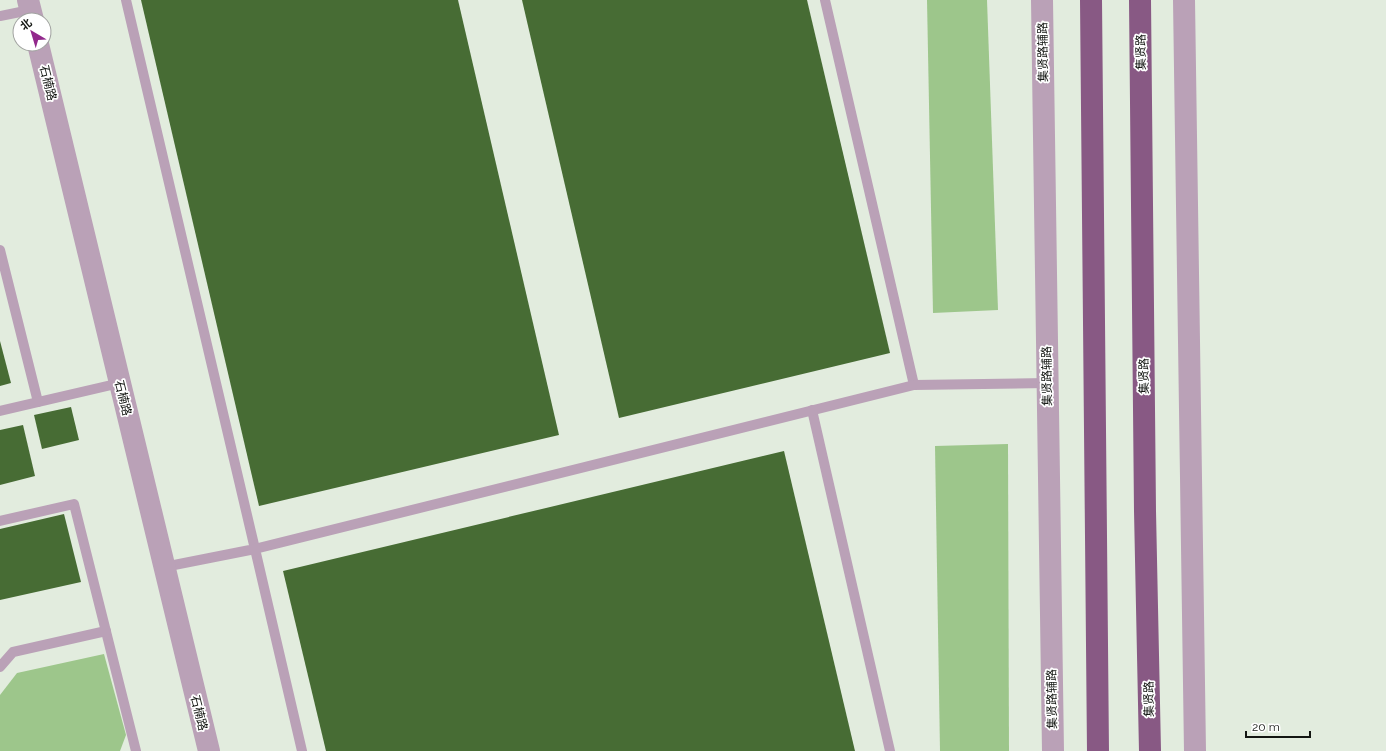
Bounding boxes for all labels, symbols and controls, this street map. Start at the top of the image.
north arrow [12,12,52,52]
text: 北 [18,16,34,33]
street label: 集贤路辅路 [1035,22,1051,82]
street label: 集贤路 [1134,34,1148,70]
street label: 石楠路 [37,64,59,102]
street label: 集贤路辅路 [1039,346,1055,406]
street label: 集贤路 [1137,358,1151,394]
street label: 石楠路 [112,379,134,417]
street label: 集贤路辅路 [1044,669,1060,729]
street label: 集贤路 [1142,681,1156,717]
street label: 石楠路 [188,694,210,732]
scale bar [1246,713,1310,739]
text: 20 m [1252,720,1280,734]

